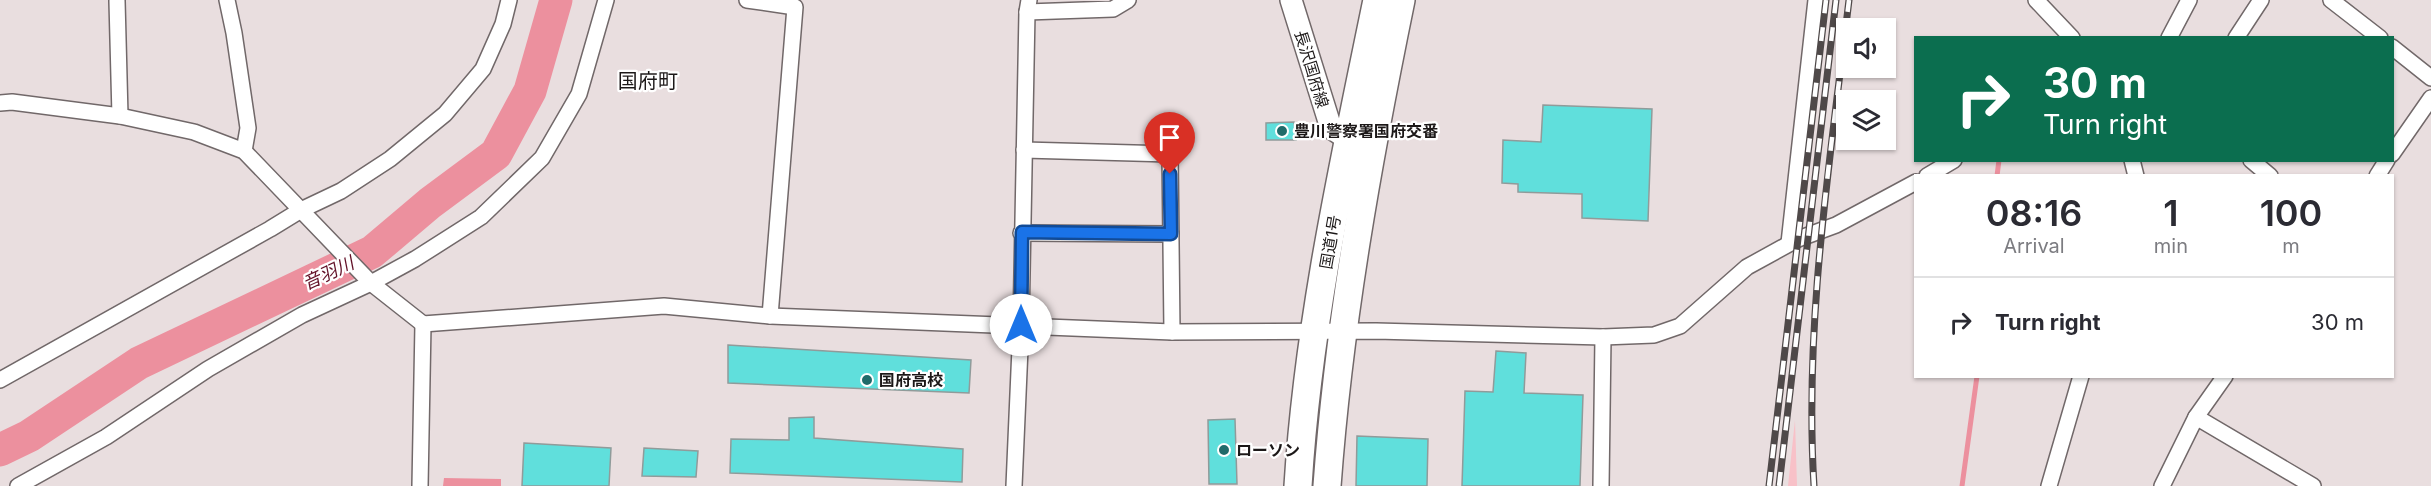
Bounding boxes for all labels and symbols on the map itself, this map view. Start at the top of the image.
street label: 長沢国府線 [1291,28,1333,110]
district label: 国府町 [618,69,678,93]
pin [1144,112,1195,174]
place label: 豊川警察署国府交番 [1294,121,1438,141]
marker: 豊川警察署国府交番 [1275,124,1289,138]
street label: 国道1号 [1315,213,1345,271]
water label: 音羽川 [299,251,359,294]
position arrow [989,293,1053,357]
place label: 国府高校 [879,370,943,390]
marker: 国府高校 [860,373,874,387]
place label: ローソン [1236,440,1300,460]
marker: ローソン [1217,443,1231,457]

